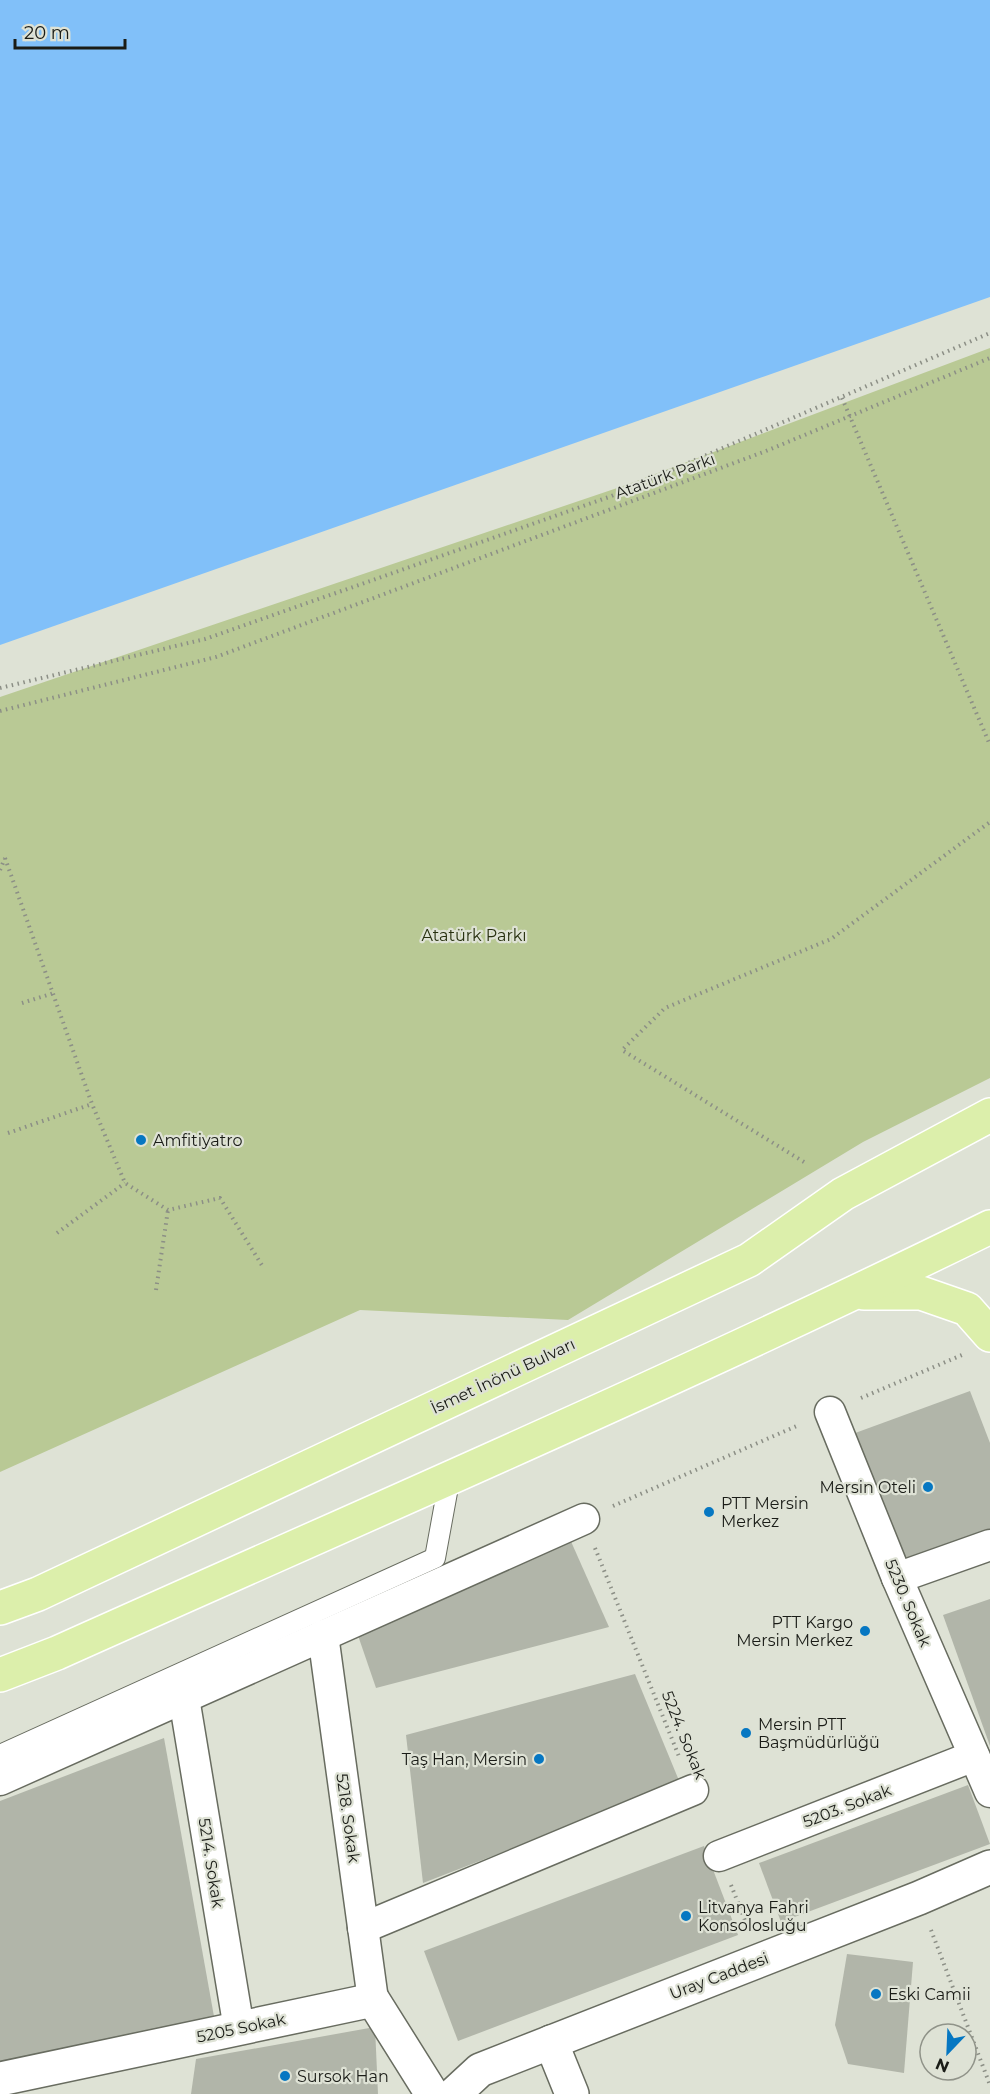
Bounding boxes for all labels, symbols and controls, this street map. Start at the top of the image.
scale bar [15,12,124,50]
text: 20 m [24,22,70,44]
street label: Atatürk Parkı [612,449,718,503]
park label: Atatürk Parkı [421,926,527,945]
place label: Amfitiyatro [153,1131,242,1150]
marker: Amfitiyatro [134,1133,148,1147]
street label: İsmet İnönü Bulvarı [428,1334,578,1418]
place label: Mersin Oteli [820,1478,916,1497]
marker: Mersin Oteli [921,1480,935,1494]
place label: PTT Mersin Merkez [721,1494,809,1531]
marker: PTT Mersin Merkez [702,1505,716,1519]
street label: 5230. Sokak [881,1556,935,1650]
place label: PTT Kargo Mersin Merkez [736,1613,853,1650]
marker: PTT Kargo Mersin Merkez [858,1624,872,1638]
street label: 5224. Sokak [658,1688,710,1782]
place label: Mersin PTT Başmüdürlüğü [758,1715,880,1752]
marker: Mersin PTT Başmüdürlüğü [739,1726,753,1740]
place label: Taş Han, Mersin [402,1750,527,1769]
marker: Taş Han, Mersin [532,1752,546,1766]
street label: 5218. Sokak [332,1772,364,1864]
street label: 5203. Sokak [800,1780,894,1832]
street label: 5214. Sokak [195,1817,228,1910]
place label: Litvanya Fahri Konsolosluğu [698,1898,809,1935]
marker: Litvanya Fahri Konsolosluğu [679,1909,693,1923]
street label: Uray Caddesi [667,1948,771,2004]
place label: Eski Camii [888,1985,971,2004]
marker: Eski Camii [869,1987,883,2001]
street label: 5205 Sokak [195,2009,287,2047]
north arrow [918,2022,978,2082]
text: N [933,2054,952,2077]
place label: Sursok Han [297,2067,389,2086]
marker: Sursok Han [278,2069,292,2083]

